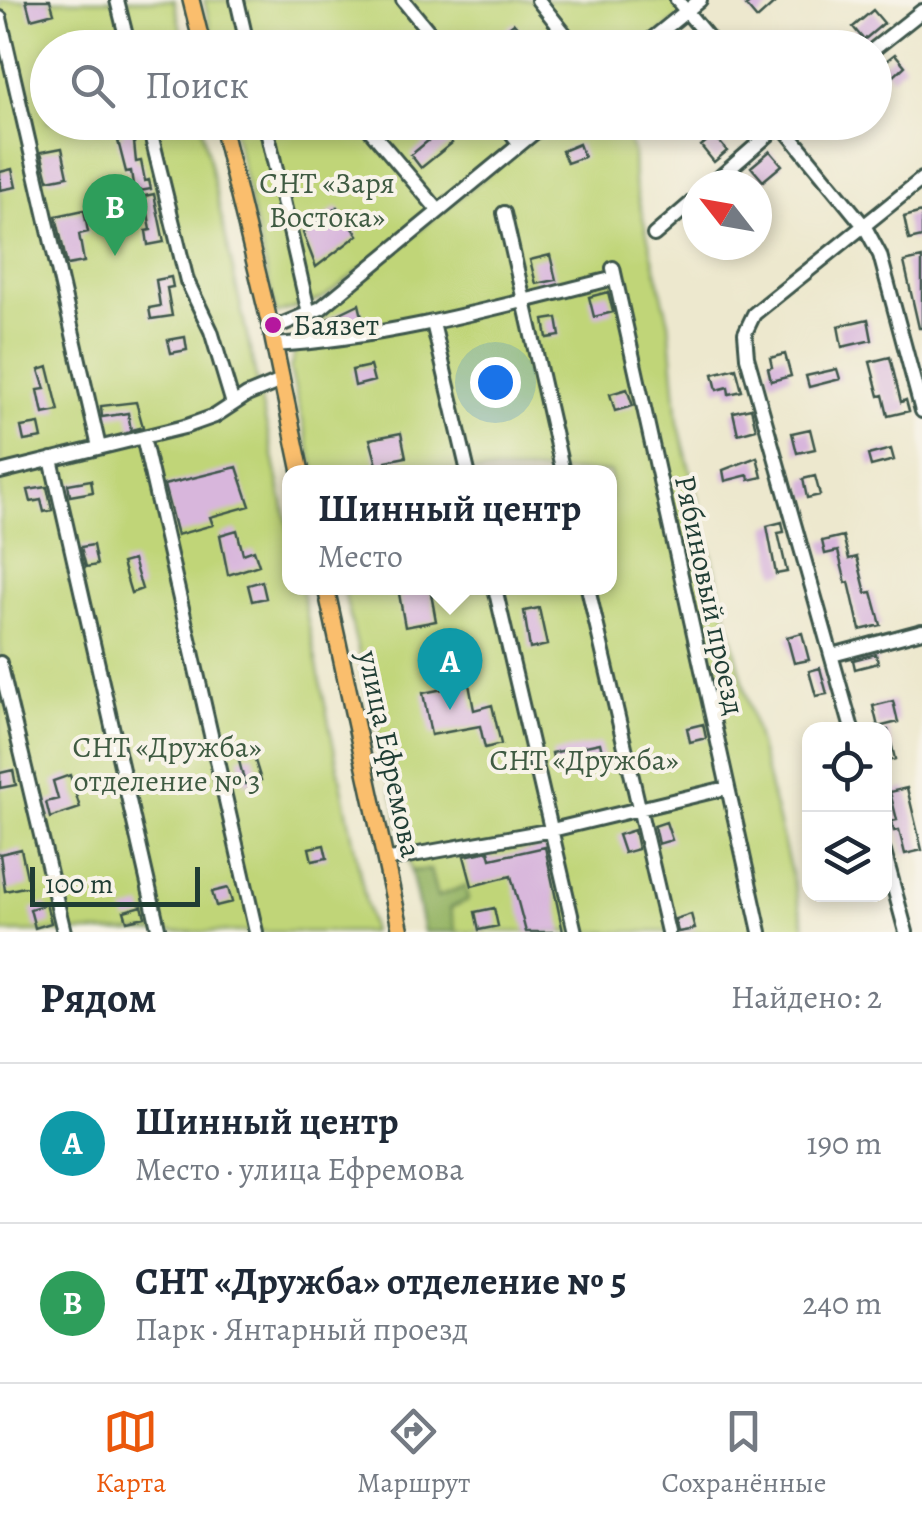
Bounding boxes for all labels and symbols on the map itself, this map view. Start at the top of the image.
park label: СНТ «Заря Востока» [259,163,395,237]
north arrow [682,170,772,260]
pin: B [82,174,148,256]
place label: Баязет [293,305,379,345]
marker: Баязет [262,314,284,336]
your location [470,357,521,408]
street label: Рябиновый проезд [665,471,755,719]
pin: A [418,628,482,710]
street label: улица Ефремова [348,646,431,861]
park label: СНТ «Дружба» отделение № 3 [73,727,262,801]
park label: СНТ «Дружба» [490,740,679,780]
scale bar [30,862,200,906]

